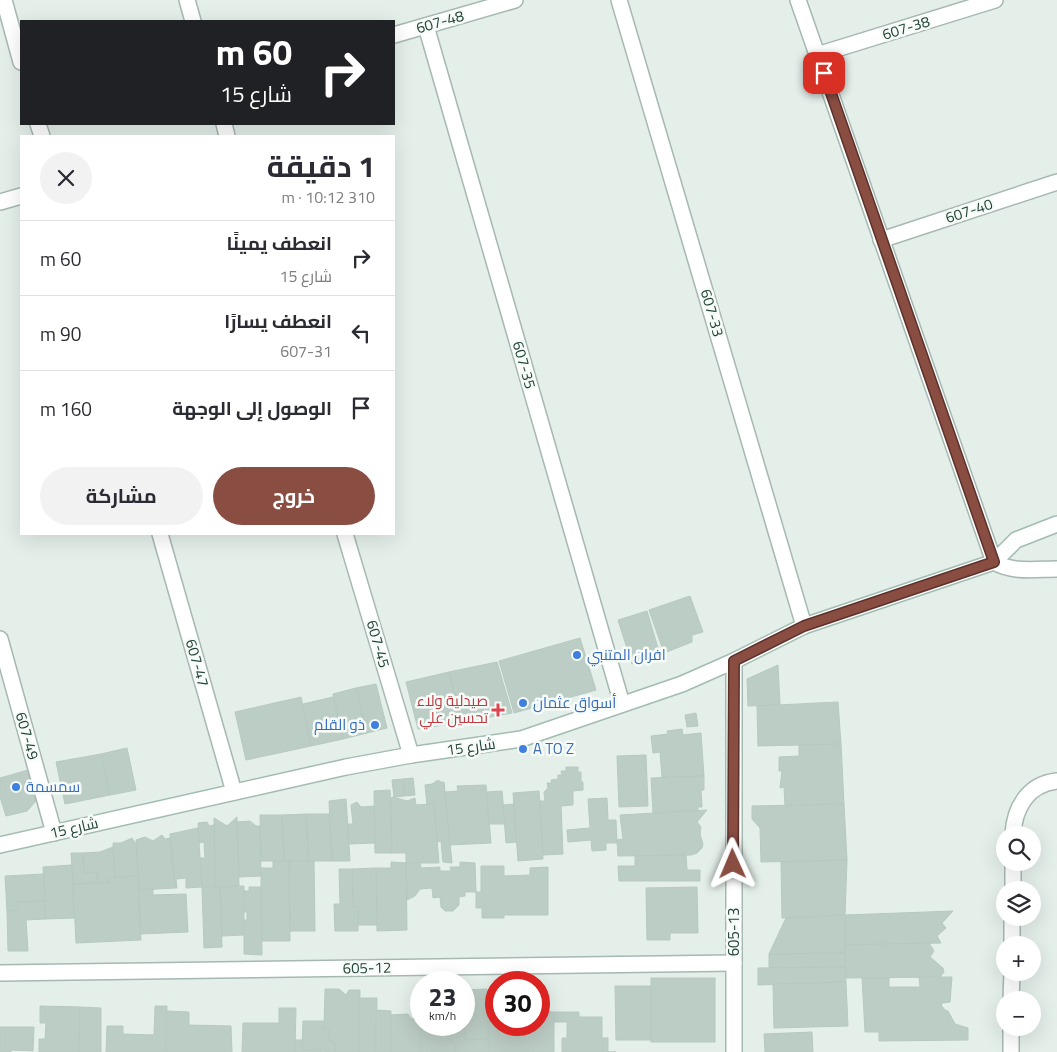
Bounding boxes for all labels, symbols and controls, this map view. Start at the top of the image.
street label: 607-48 [413,4,466,39]
street label: 607-38 [879,9,932,46]
text: 60 m [216,25,292,79]
icon: right [310,40,375,105]
pin [803,52,845,94]
icon: arrive [810,59,838,87]
text: شارع 15 [220,77,292,111]
text: 1 دقيقة [267,143,375,189]
button: close [40,152,92,204]
text: 310 m · 10:12 [281,185,375,209]
street label: 607-40 [942,192,995,229]
text: انعطف يمينًا [227,228,332,257]
text: 60 m [40,244,81,273]
icon: right [347,244,375,272]
text: شارع 15 [280,264,332,288]
street label: 607-33 [695,286,730,339]
text: انعطف يسارًا [224,306,332,335]
text: 90 m [40,319,81,348]
icon: left [347,319,375,347]
street label: 607-35 [507,338,542,391]
text: 607-31 [280,339,332,363]
text: الوصول إلى الوجهة [172,393,332,422]
text: 160 m [40,394,92,423]
icon: arrive [347,394,375,422]
button: مشاركة [40,467,203,525]
button: خروج [213,467,375,525]
street label: 607-45 [361,617,396,670]
street label: 607-47 [180,636,215,689]
place label: افران المتنبي [587,643,666,667]
marker: افران المتنبي [571,649,583,661]
place label: صيدلية ولاء تحسين علي [417,689,488,730]
place label: أسواق عثمان [533,691,616,714]
marker: أسواق عثمان [517,697,529,709]
marker: صيدلية ولاء تحسين علي [492,704,504,716]
street label: 607-49 [10,709,45,762]
place label: ذو القلم [314,713,365,736]
marker: ذو القلم [369,719,381,731]
street label: شارع 15 [445,732,497,761]
place label: A TO Z [533,737,574,760]
marker: A TO Z [517,743,529,755]
place label: سمسمة [26,775,80,798]
marker: سمسمة [10,781,22,793]
street label: شارع 15 [47,811,100,844]
map controls [996,826,1041,1036]
button: search [996,826,1041,871]
position arrow [706,837,758,889]
button: layers [996,881,1041,926]
street label: 605-13 [722,908,745,956]
button: + [996,936,1041,981]
street label: 605-12 [343,956,391,979]
speed limit sign: 30 [485,971,550,1036]
text: 23 [428,978,457,1016]
button: − [996,991,1041,1036]
text: km/h [429,1006,456,1025]

